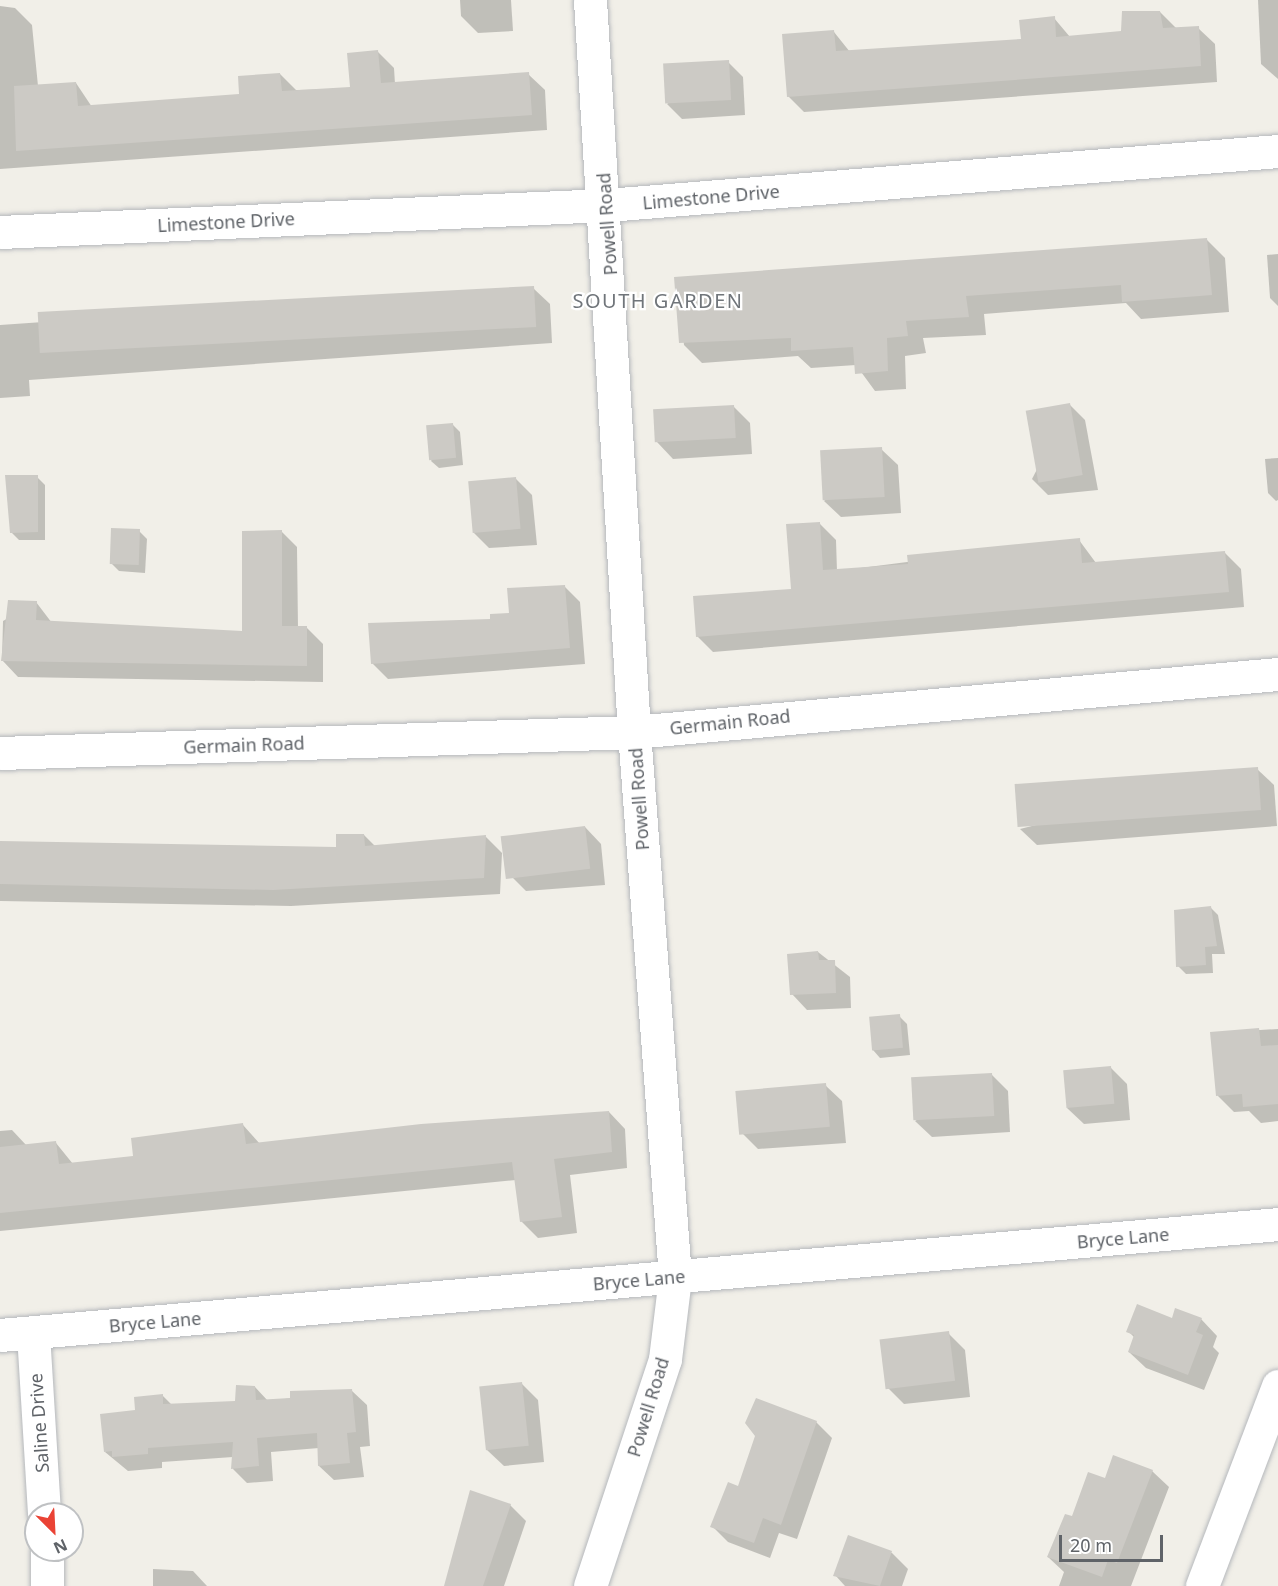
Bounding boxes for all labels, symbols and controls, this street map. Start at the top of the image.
street label: Powell Road [593,172,621,276]
street label: Limestone Drive [642,180,780,214]
street label: Limestone Drive [157,208,295,236]
district label: SOUTH GARDEN [572,288,744,312]
street label: Germain Road [669,705,791,739]
street label: Germain Road [183,732,305,758]
street label: Powell Road [625,747,653,851]
street label: Bryce Lane [1076,1223,1170,1253]
street label: Bryce Lane [592,1265,686,1295]
street label: Bryce Lane [108,1307,202,1337]
street label: Powell Road [623,1355,673,1459]
street label: Saline Drive [25,1372,53,1474]
north arrow [24,1502,84,1562]
scale bar [1062,1523,1166,1561]
text: 20 m [1070,1533,1112,1557]
text: N [50,1534,71,1559]

